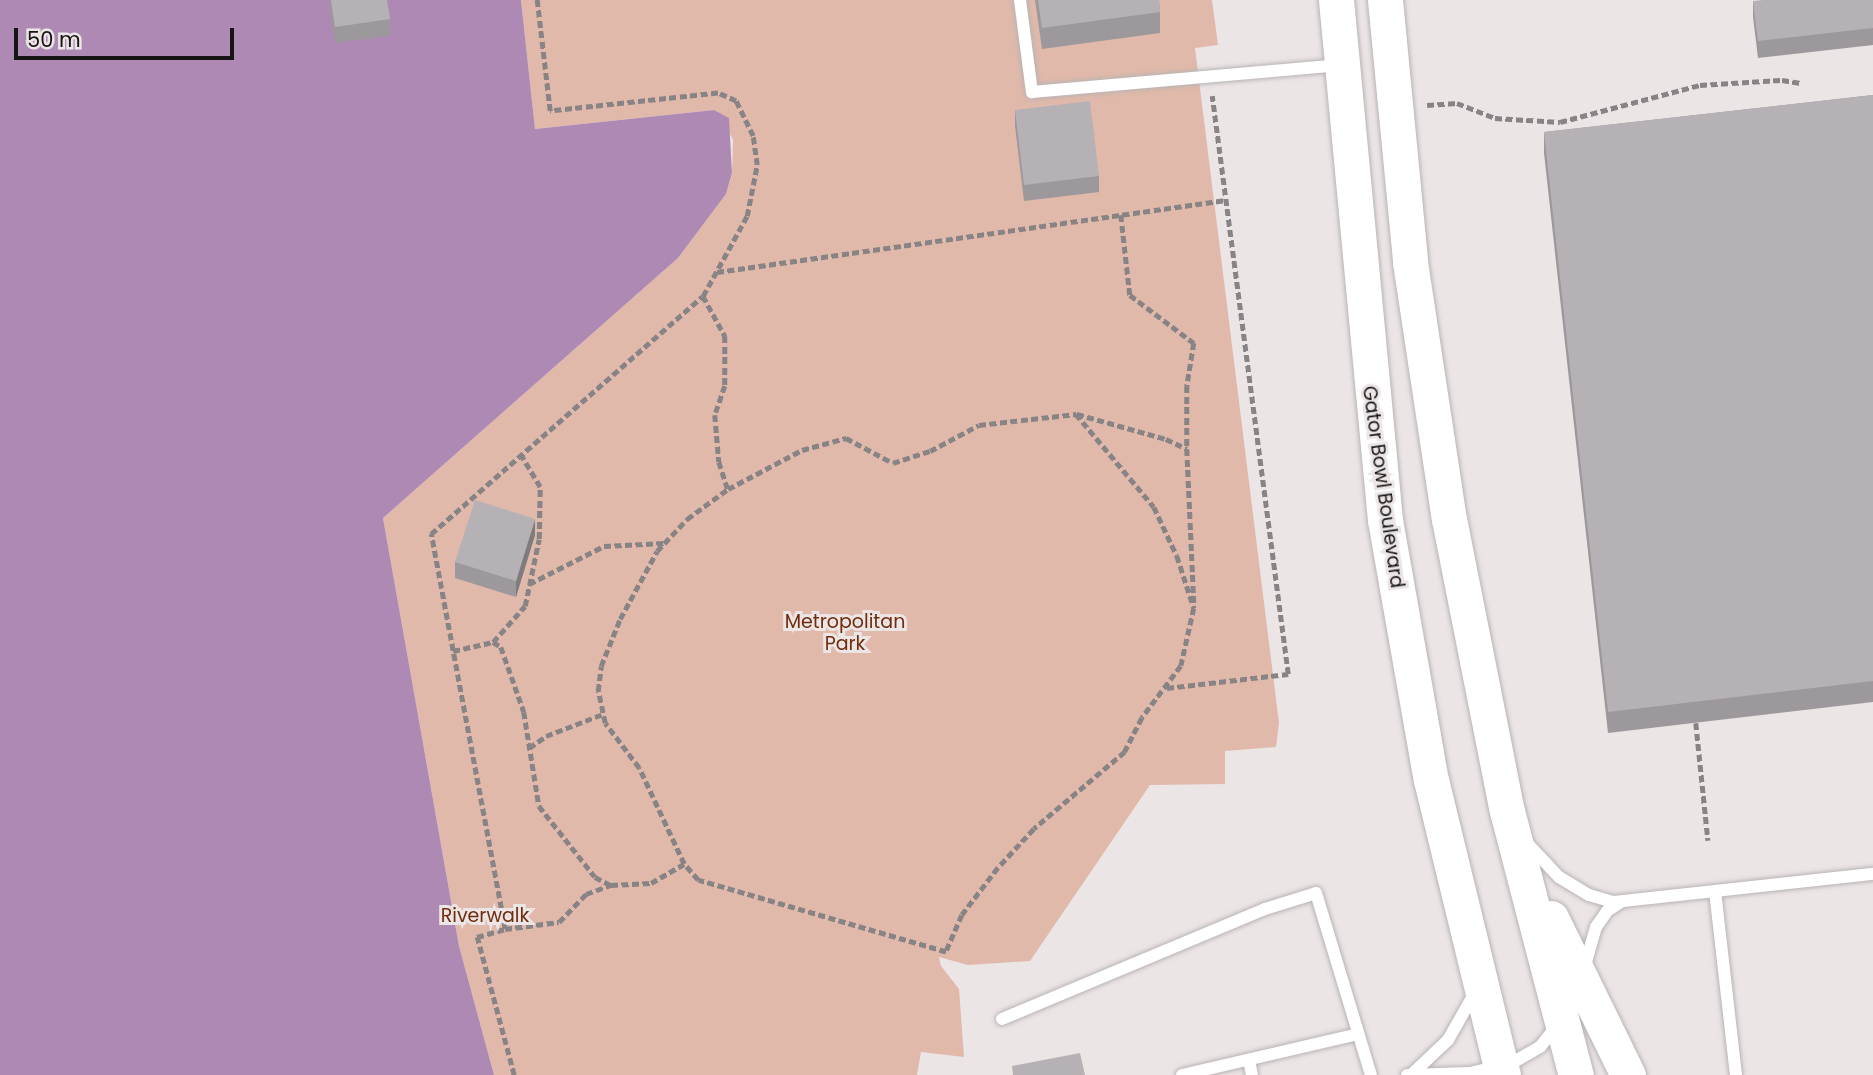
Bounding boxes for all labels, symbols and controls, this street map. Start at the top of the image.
scale bar [18,14,238,58]
text: 50 m [27,25,81,54]
street label: Gator Bowl Boulevard [1358,384,1408,590]
park label: Metropolitan Park [785,611,905,655]
park label: Riverwalk [441,905,529,927]

